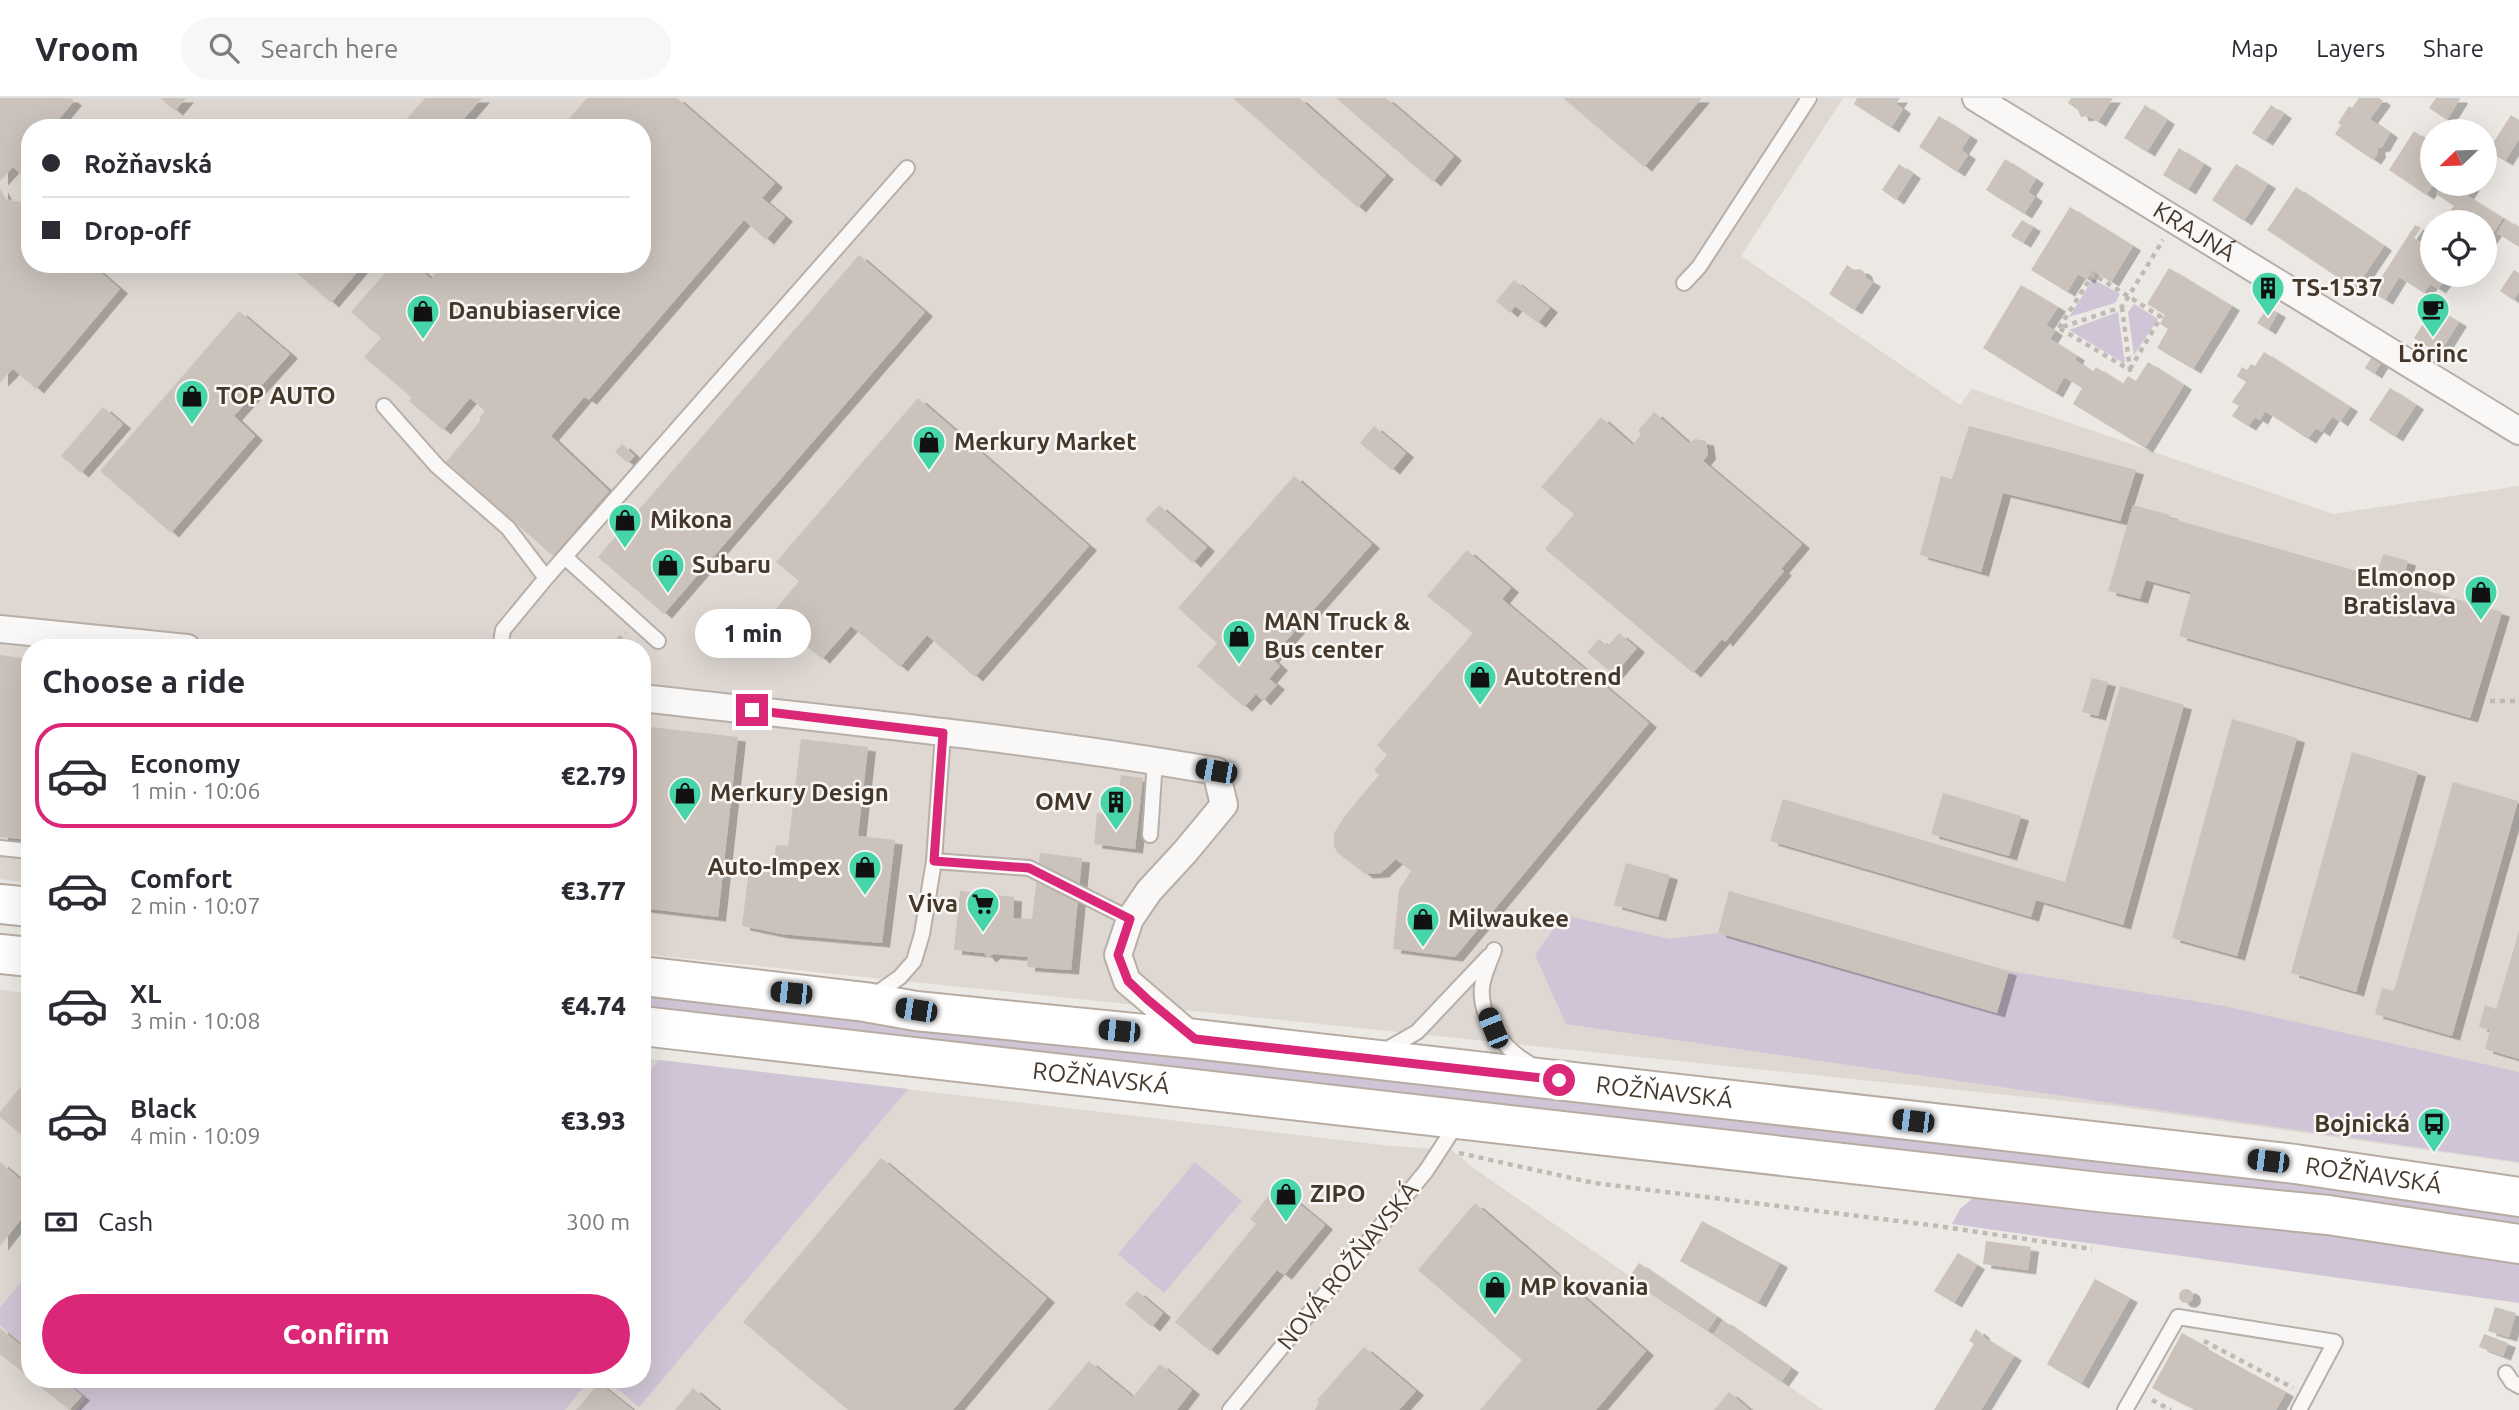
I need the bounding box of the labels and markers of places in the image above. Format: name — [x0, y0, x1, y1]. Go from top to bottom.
building icon: TS-1537 — [2249, 269, 2287, 318]
place label: TS-1537 — [2292, 274, 2383, 301]
cafe icon: Lörinc — [2414, 290, 2452, 339]
shop icon: Danubiaservice — [404, 292, 442, 341]
place label: Danubiaservice — [448, 297, 621, 324]
place label: Lörinc — [2398, 340, 2468, 367]
shop icon: TOP AUTO — [173, 377, 211, 426]
place label: TOP AUTO — [216, 382, 336, 409]
shop icon: Merkury Market — [910, 423, 948, 472]
place label: Merkury Market — [954, 428, 1137, 455]
shop icon: Mikona — [606, 501, 644, 550]
place label: Mikona — [650, 506, 732, 533]
shop icon: Subaru — [649, 546, 687, 595]
place label: Subaru — [692, 551, 771, 578]
place label: Elmonop Bratislava — [2343, 564, 2456, 619]
shop icon: Elmonop Bratislava — [2462, 573, 2500, 622]
place label: MAN Truck & Bus center — [1264, 608, 1411, 663]
shop icon: MAN Truck & Bus center — [1220, 617, 1258, 666]
shop icon: Autotrend — [1461, 658, 1499, 707]
place label: Autotrend — [1504, 663, 1622, 690]
shop icon: Merkury Design — [666, 774, 704, 823]
place label: Merkury Design — [710, 779, 889, 806]
building icon: OMV — [1097, 783, 1135, 832]
place label: OMV — [1035, 788, 1092, 815]
shop icon: Auto-Impex — [846, 848, 884, 897]
place label: Auto-Impex — [707, 853, 840, 880]
supermarket icon: Viva — [964, 885, 1002, 934]
place label: Viva — [908, 890, 958, 917]
shop icon: Milwaukee — [1404, 900, 1442, 949]
place label: Milwaukee — [1448, 905, 1569, 932]
bus stop icon: Bojnická — [2415, 1105, 2453, 1154]
place label: Bojnická — [2314, 1110, 2410, 1137]
shop icon: ZIPO — [1267, 1175, 1305, 1224]
place label: ZIPO — [1310, 1180, 1366, 1207]
shop icon: MP kovania — [1476, 1268, 1514, 1317]
place label: MP kovania — [1520, 1273, 1649, 1300]

